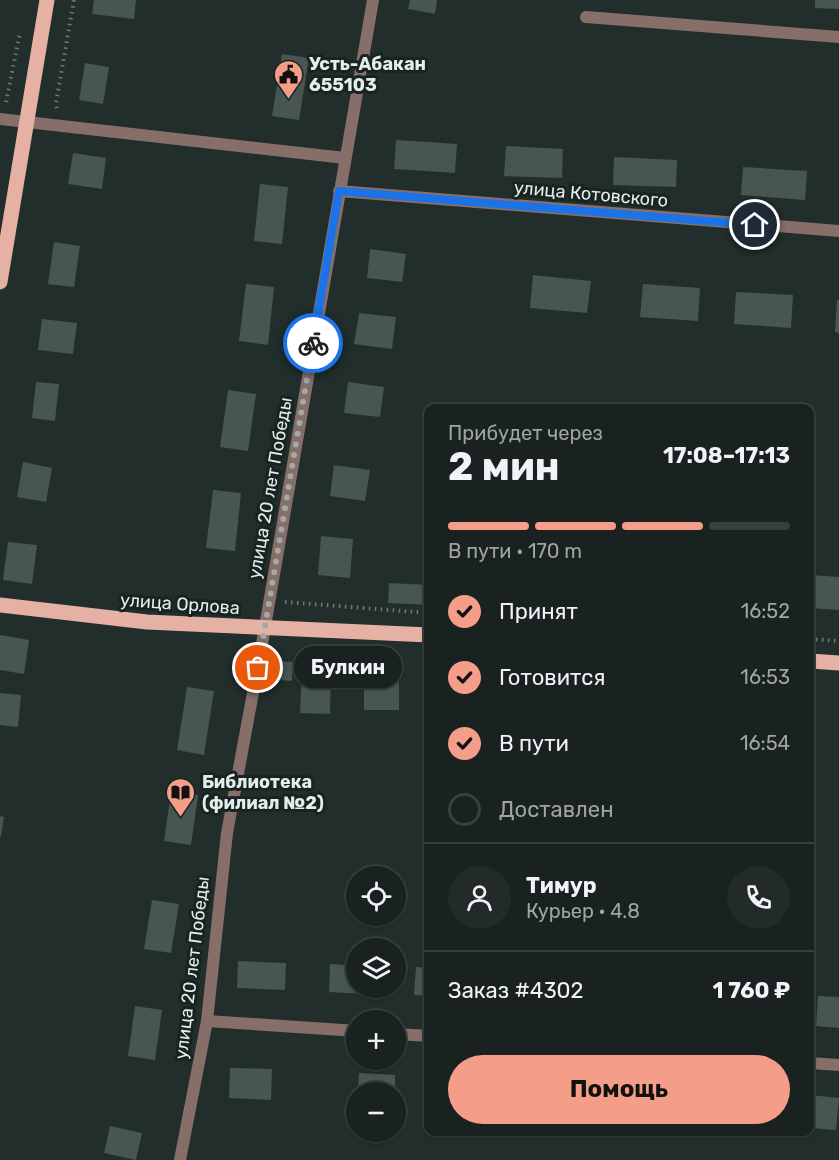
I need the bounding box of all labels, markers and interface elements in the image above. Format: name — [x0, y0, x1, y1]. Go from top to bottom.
place label: Усть-Абакан 655103 — [309, 53, 426, 96]
public building icon: Усть-Абакан 655103 — [272, 58, 304, 100]
street label: улица Котовского — [513, 176, 669, 212]
pin — [729, 199, 780, 250]
icon: home — [738, 208, 771, 241]
courier — [283, 313, 343, 373]
icon: bike — [297, 327, 330, 360]
street label: улица 20 лет Победы — [243, 395, 297, 581]
text: Прибудет через — [448, 421, 603, 445]
text: 17:08–17:13 — [663, 442, 790, 469]
text: 2 мин — [448, 444, 560, 490]
text: В пути · 170 m — [448, 539, 582, 563]
street label: улица Орлова — [120, 589, 240, 619]
icon: check — [448, 595, 481, 628]
text: Принят — [499, 598, 578, 625]
text: 16:52 — [741, 599, 790, 623]
pin — [232, 642, 283, 693]
callout: Булкин — [294, 647, 402, 689]
icon: bag — [241, 651, 274, 684]
text: Булкин — [311, 655, 385, 679]
icon: check — [448, 661, 481, 694]
text: Готовится — [499, 664, 605, 691]
text: 16:53 — [740, 665, 790, 689]
icon: check — [448, 727, 481, 760]
text: В пути — [499, 730, 569, 757]
text: 16:54 — [740, 731, 790, 755]
place label: Библиотека (филиал №2) — [202, 771, 324, 814]
library icon: Библиотека (филиал №2) — [165, 776, 197, 818]
text: Доставлен — [499, 796, 614, 823]
map controls — [346, 866, 406, 1142]
button: locate — [346, 866, 406, 926]
button: person — [448, 866, 511, 929]
button: phone — [727, 866, 790, 929]
text: Тимур — [526, 872, 597, 899]
street label: улица 20 лет Победы — [170, 875, 214, 1061]
text: Курьер · 4.8 — [526, 899, 640, 923]
button: layers — [346, 938, 406, 998]
text: Заказ #4302 — [448, 977, 584, 1004]
text: 1 760 ₽ — [713, 977, 790, 1004]
button: + — [346, 1010, 406, 1070]
button: Помощь — [448, 1055, 790, 1124]
button: − — [346, 1082, 406, 1142]

